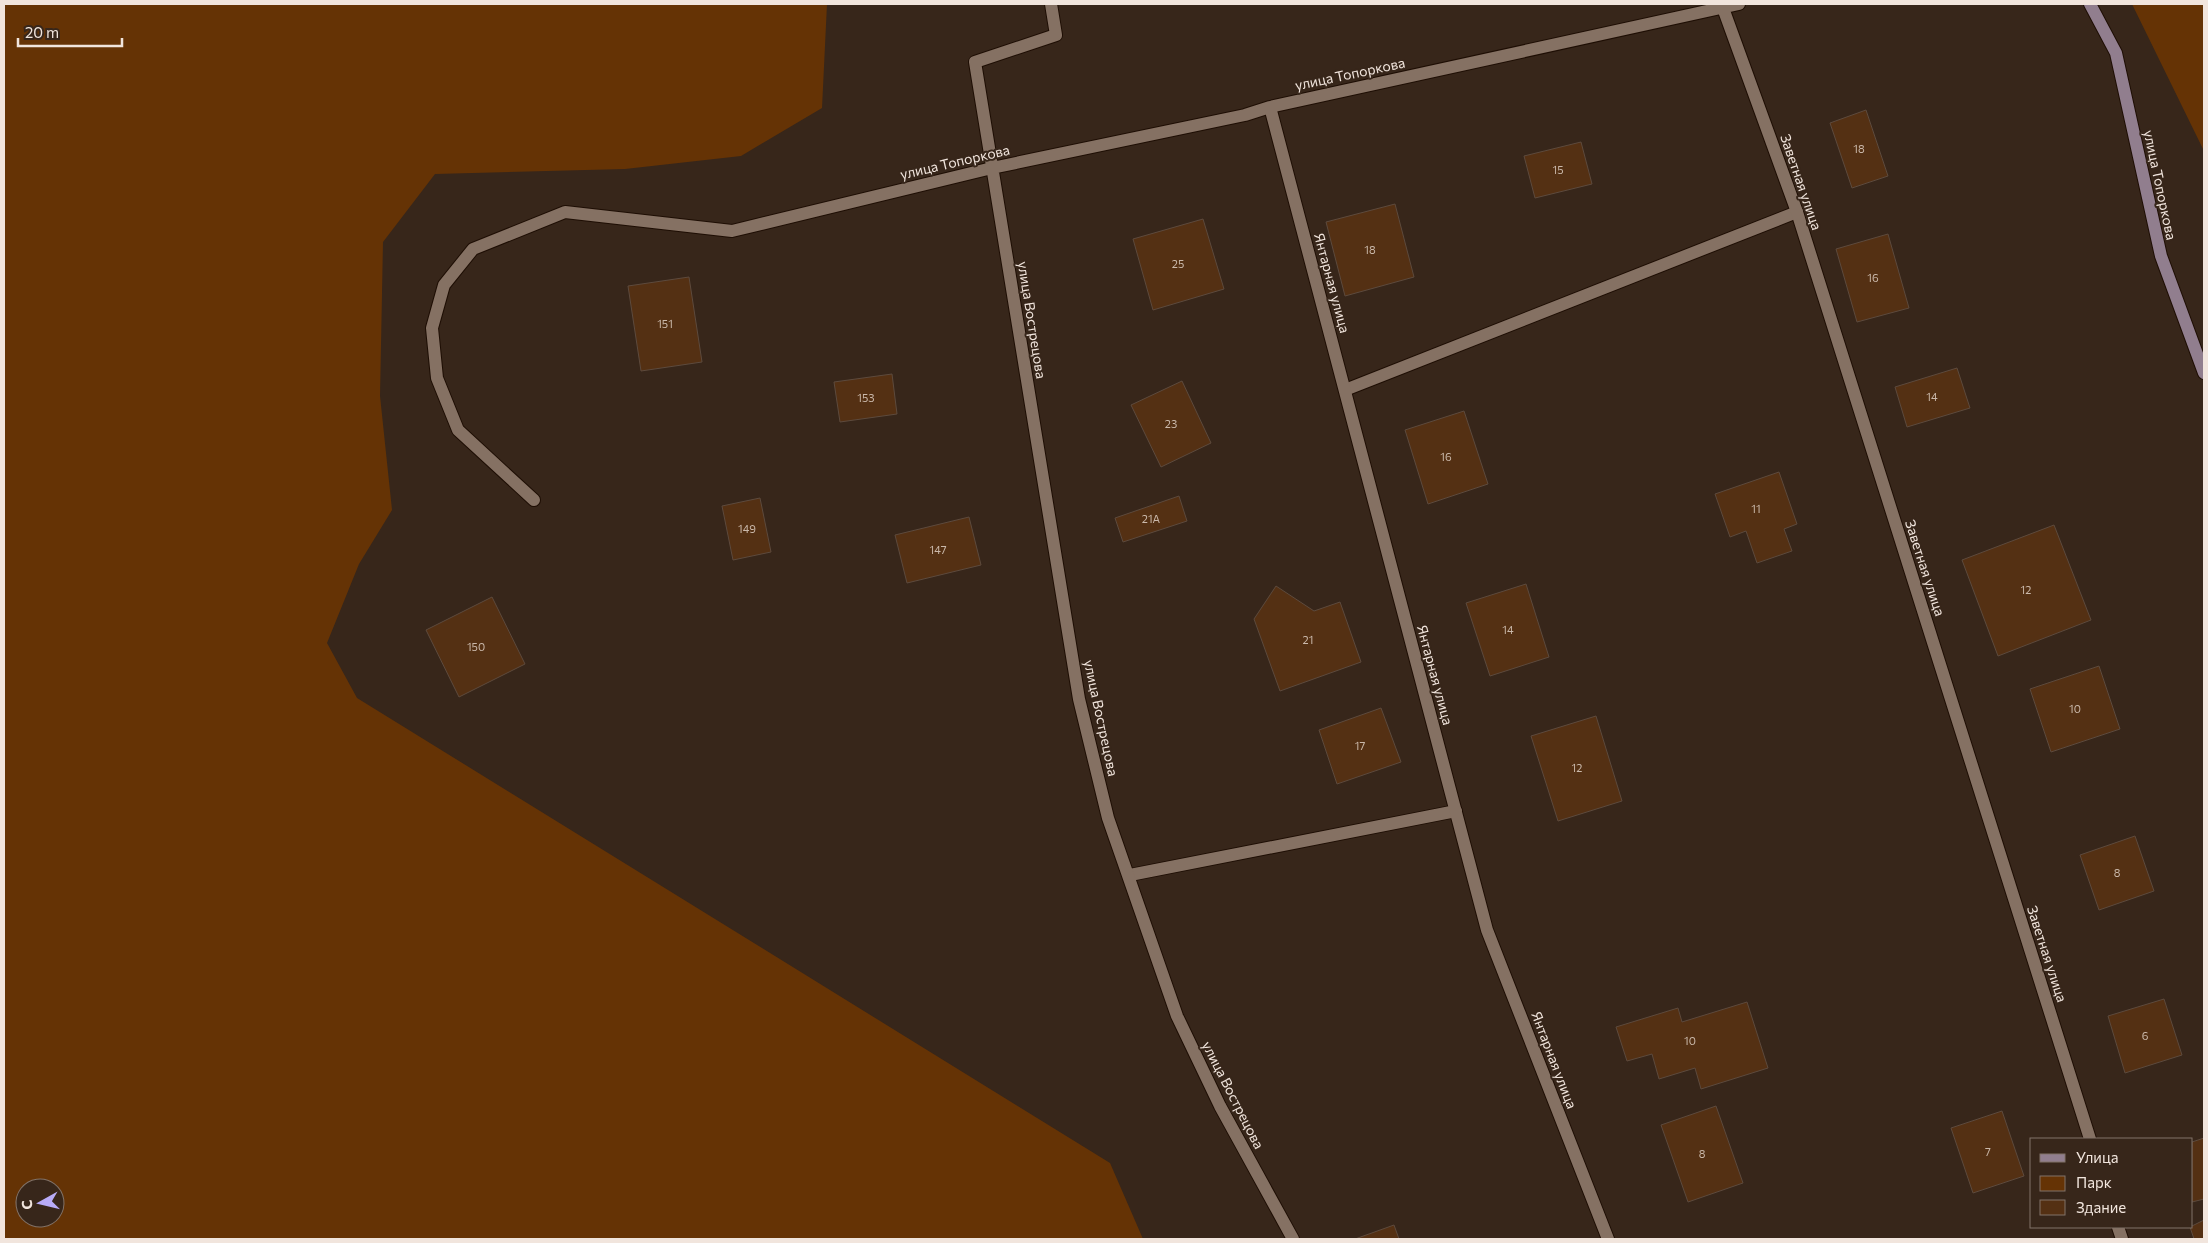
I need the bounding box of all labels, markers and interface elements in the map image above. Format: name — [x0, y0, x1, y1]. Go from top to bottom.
scale bar — [18, 15, 121, 47]
text: 20 m — [25, 23, 59, 41]
street label: улица Топоркова — [1293, 54, 1406, 93]
street label: улица Топоркова — [2141, 128, 2180, 241]
street label: Заветная улица — [1777, 132, 1826, 232]
street label: улица Топоркова — [898, 141, 1011, 182]
house number: 18 — [1853, 142, 1865, 155]
house number: 15 — [1552, 163, 1564, 176]
street label: Янтарная улица — [1311, 231, 1354, 335]
house number: 18 — [1364, 243, 1376, 256]
house number: 25 — [1172, 257, 1184, 270]
street label: улица Вострецова — [1015, 260, 1050, 380]
house number: 16 — [1867, 271, 1879, 284]
house number: 151 — [657, 317, 673, 330]
house number: 14 — [1926, 390, 1938, 403]
house number: 153 — [857, 391, 875, 404]
house number: 23 — [1165, 417, 1177, 430]
house number: 16 — [1440, 450, 1452, 463]
house number: 11 — [1751, 502, 1761, 515]
house number: 21А — [1142, 512, 1161, 525]
street label: Заветная улица — [1902, 518, 1949, 618]
house number: 149 — [738, 522, 756, 535]
house number: 147 — [930, 543, 947, 556]
house number: 12 — [2021, 583, 2031, 596]
street label: Янтарная улица — [1414, 623, 1457, 727]
house number: 14 — [1502, 623, 1514, 636]
house number: 21 — [1303, 633, 1313, 646]
house number: 150 — [467, 640, 485, 653]
street label: улица Вострецова — [1081, 658, 1122, 778]
house number: 10 — [2069, 702, 2081, 715]
house number: 17 — [1355, 739, 1365, 752]
house number: 12 — [1572, 761, 1582, 774]
house number: 8 — [2114, 866, 2121, 879]
street label: Заветная улица — [2024, 904, 2071, 1004]
street label: Янтарная улица — [1528, 1009, 1581, 1111]
house number: 6 — [2142, 1029, 2149, 1042]
house number: 10 — [1684, 1034, 1696, 1047]
street label: улица Вострецова — [1199, 1038, 1268, 1151]
legend — [2030, 1138, 2193, 1228]
house number: 7 — [1985, 1145, 1991, 1158]
house number: 8 — [1699, 1147, 1706, 1160]
text: Улица — [2076, 1148, 2118, 1166]
text: Парк — [2076, 1173, 2112, 1191]
north arrow — [15, 1178, 65, 1228]
text: Здание — [2076, 1198, 2126, 1216]
text: С — [18, 1199, 36, 1211]

